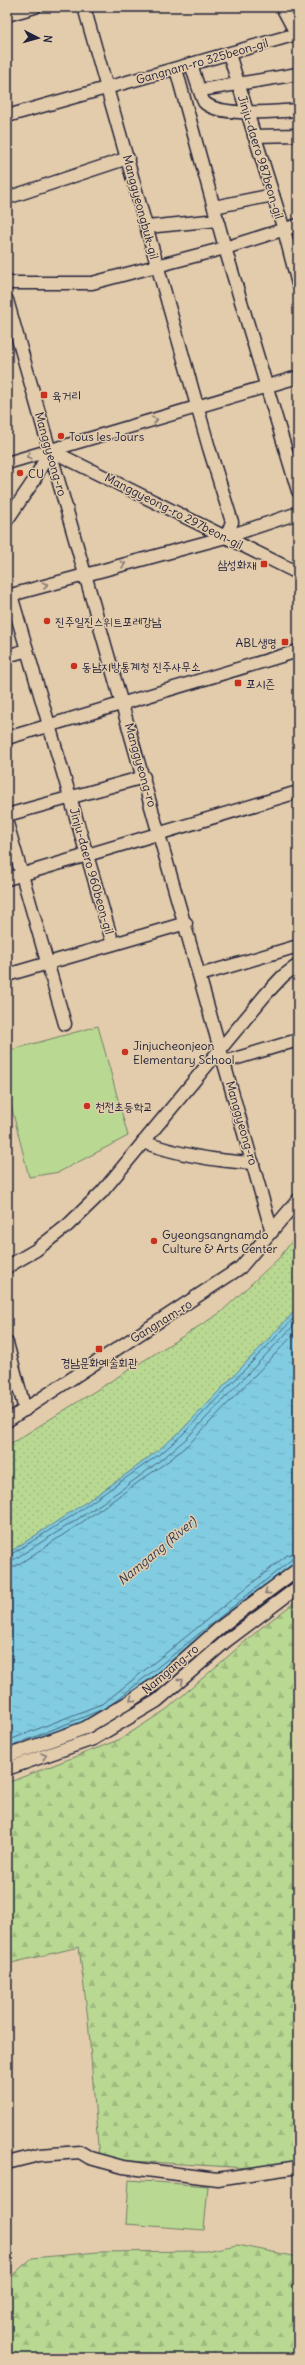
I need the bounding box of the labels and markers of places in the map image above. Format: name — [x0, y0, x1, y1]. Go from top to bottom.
place label: 육거리 — [52, 388, 81, 403]
marker: 육거리 — [39, 390, 49, 400]
place label: Tous les Jours — [69, 429, 144, 444]
marker: Tous les Jours — [56, 431, 66, 441]
place label: CU — [28, 466, 44, 481]
marker: CU — [15, 468, 25, 478]
place label: 삼성화재 — [217, 557, 256, 572]
marker: 삼성화재 — [259, 559, 269, 569]
place label: 진주일진스위트포레강남 — [55, 614, 162, 629]
marker: 진주일진스위트포레강남 — [42, 616, 52, 626]
place label: ABL생명 — [236, 635, 277, 650]
marker: ABL생명 — [280, 637, 290, 647]
place label: 동남지방통계청 진주사무소 — [82, 659, 201, 674]
marker: 동남지방통계청 진주사무소 — [69, 661, 79, 671]
place label: 포시즌 — [246, 676, 275, 691]
marker: 포시즌 — [233, 678, 243, 688]
place label: Jinjucheonjeon Elementary School — [133, 1038, 234, 1067]
marker: Jinjucheonjeon Elementary School — [120, 1047, 130, 1057]
place label: 천전초등학교 — [95, 1099, 153, 1114]
marker: 천전초등학교 — [82, 1101, 92, 1111]
place label: Gyeongsangnamdo Culture & Arts Center — [162, 1227, 278, 1256]
marker: Gyeongsangnamdo Culture & Arts Center — [149, 1236, 159, 1246]
marker: 경남문화예술회관 — [94, 1344, 104, 1354]
place label: 경남문화예술회관 — [60, 1355, 138, 1370]

